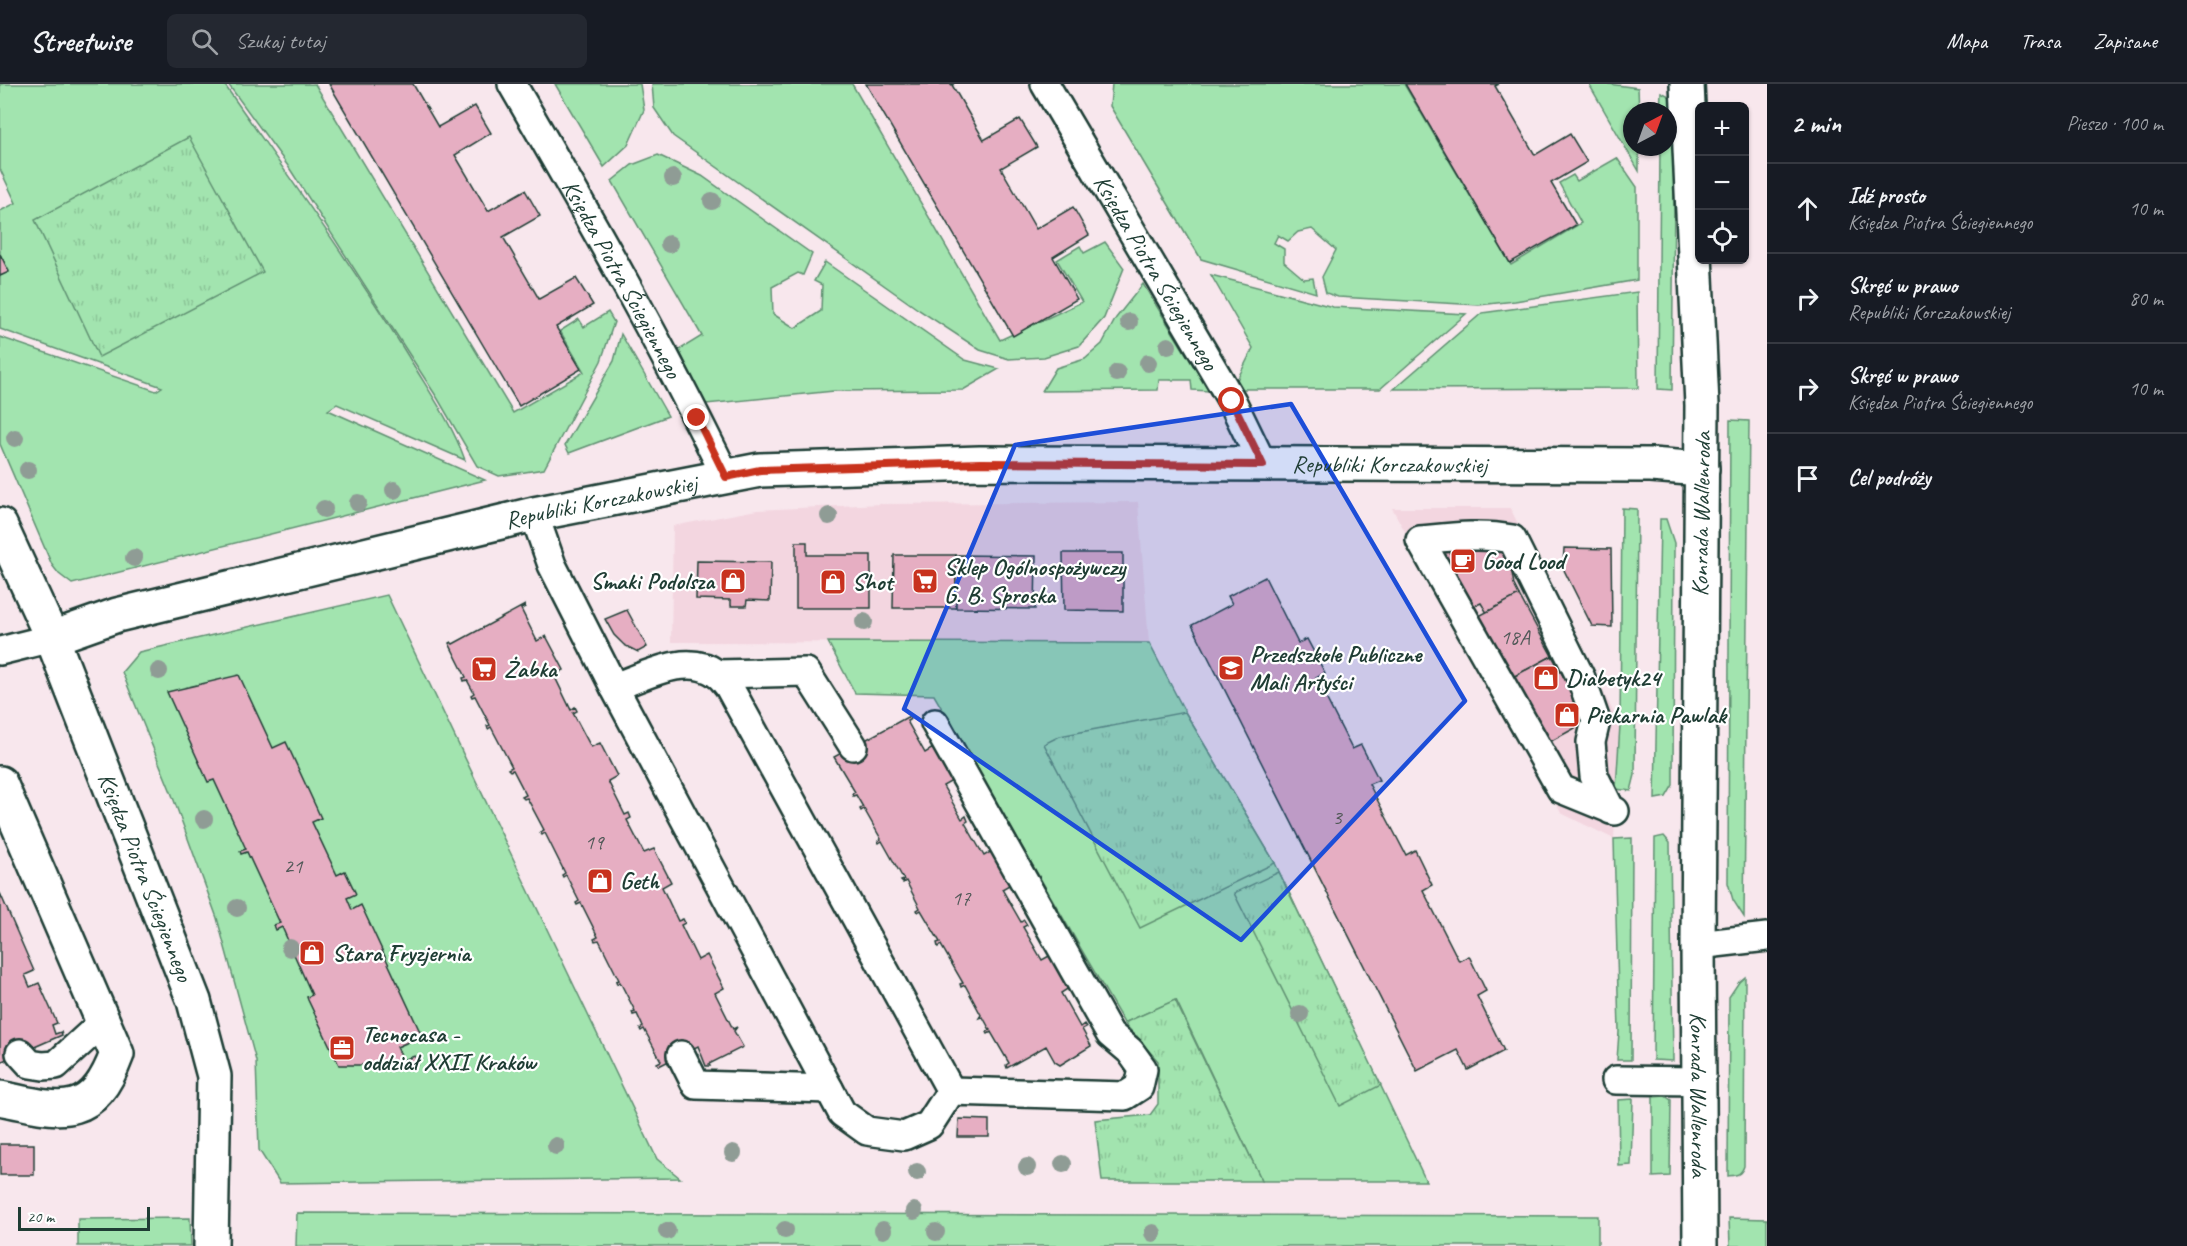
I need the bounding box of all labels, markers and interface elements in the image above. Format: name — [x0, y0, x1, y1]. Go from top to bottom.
search box — [167, 14, 587, 68]
text: Streetwise — [30, 24, 131, 59]
icon: search — [188, 25, 221, 58]
text: Szukaj tutaj — [236, 27, 326, 55]
text: Mapa — [1947, 28, 1987, 54]
text: Trasa — [2020, 28, 2060, 54]
text: Zapisane — [2093, 28, 2157, 54]
north arrow — [1623, 102, 1677, 156]
map controls — [1695, 102, 1749, 264]
button: + — [1695, 102, 1749, 156]
text: 2 min — [1791, 107, 1841, 140]
text: Pieszo · 100 m — [2067, 111, 2163, 136]
button: − — [1695, 156, 1749, 210]
street label: Księdza Piotra Ściegiennego — [1087, 170, 1226, 377]
street label: Księdza Piotra Ściegiennego — [556, 175, 689, 385]
text: Idź prosto — [1848, 182, 1925, 210]
icon: ahead — [1791, 192, 1824, 225]
text: 10 m — [2129, 196, 2163, 221]
button: locate — [1695, 210, 1749, 264]
text: Księdza Piotra Ściegiennego — [1848, 210, 2032, 235]
text: Skręć w prawo — [1848, 272, 1957, 300]
icon: right — [1791, 282, 1824, 315]
text: 80 m — [2129, 286, 2163, 311]
text: Republiki Korczakowskiej — [1848, 300, 2010, 325]
text: Skręć w prawo — [1848, 362, 1957, 390]
icon: right — [1791, 372, 1824, 405]
text: 10 m — [2129, 376, 2163, 401]
route start — [1218, 387, 1244, 413]
text: Księdza Piotra Ściegiennego — [1848, 390, 2032, 415]
route end — [683, 404, 709, 430]
street label: Konrada Wallenroda — [1685, 430, 1717, 597]
street label: Republiki Korczakowskiej — [1292, 449, 1490, 480]
icon: arrive — [1791, 462, 1824, 495]
text: Cel podróży — [1848, 464, 1931, 492]
street label: Republiki Korczakowskiej — [502, 467, 702, 536]
cafe icon: Good Lood — [1448, 546, 1478, 576]
place label: Good Lood — [1482, 546, 1568, 576]
place label: Sklep Ogólnospożywczy G. B. Sproska — [944, 552, 1127, 610]
place label: Smaki Podolsza — [590, 566, 716, 596]
shop icon: Smaki Podolsza — [718, 566, 748, 596]
supermarket icon: Sklep Ogólnospożywczy G. B. Sproska — [910, 566, 940, 596]
shop icon: Shot — [818, 567, 848, 597]
place label: Shot — [852, 567, 895, 597]
house number: 18A — [1500, 624, 1531, 650]
place label: Przedszkole Publiczne Mali Artyści — [1250, 639, 1423, 697]
school or university icon: Przedszkole Publiczne Mali Artyści — [1216, 653, 1246, 683]
supermarket icon: Żabka — [469, 654, 499, 684]
place label: Żabka — [504, 654, 559, 684]
shop icon: Diabetyk24 — [1531, 663, 1561, 693]
place label: Diabetyk24 — [1566, 663, 1664, 693]
shop icon: Piekarnia Pawlak — [1552, 700, 1582, 730]
place label: Piekarnia Pawlak — [1586, 700, 1728, 730]
street label: Księdza Piotra Ściegiennego — [91, 768, 200, 987]
house number: 3 — [1332, 804, 1343, 830]
house number: 19 — [585, 829, 605, 855]
house number: 21 — [284, 853, 304, 879]
shop icon: Geth — [585, 866, 615, 896]
place label: Geth — [620, 866, 660, 896]
house number: 17 — [952, 885, 972, 911]
shop icon: Stara Fryzjernia — [297, 938, 327, 968]
place label: Stara Fryzjernia — [332, 938, 472, 968]
street label: Konrada Wallenroda — [1683, 1012, 1715, 1179]
place label: Tecnocasa - oddział XXII Kraków — [362, 1019, 538, 1077]
office icon: Tecnocasa - oddział XXII Kraków — [327, 1033, 357, 1063]
scale bar — [18, 1204, 150, 1232]
text: 20 m — [27, 1207, 54, 1227]

